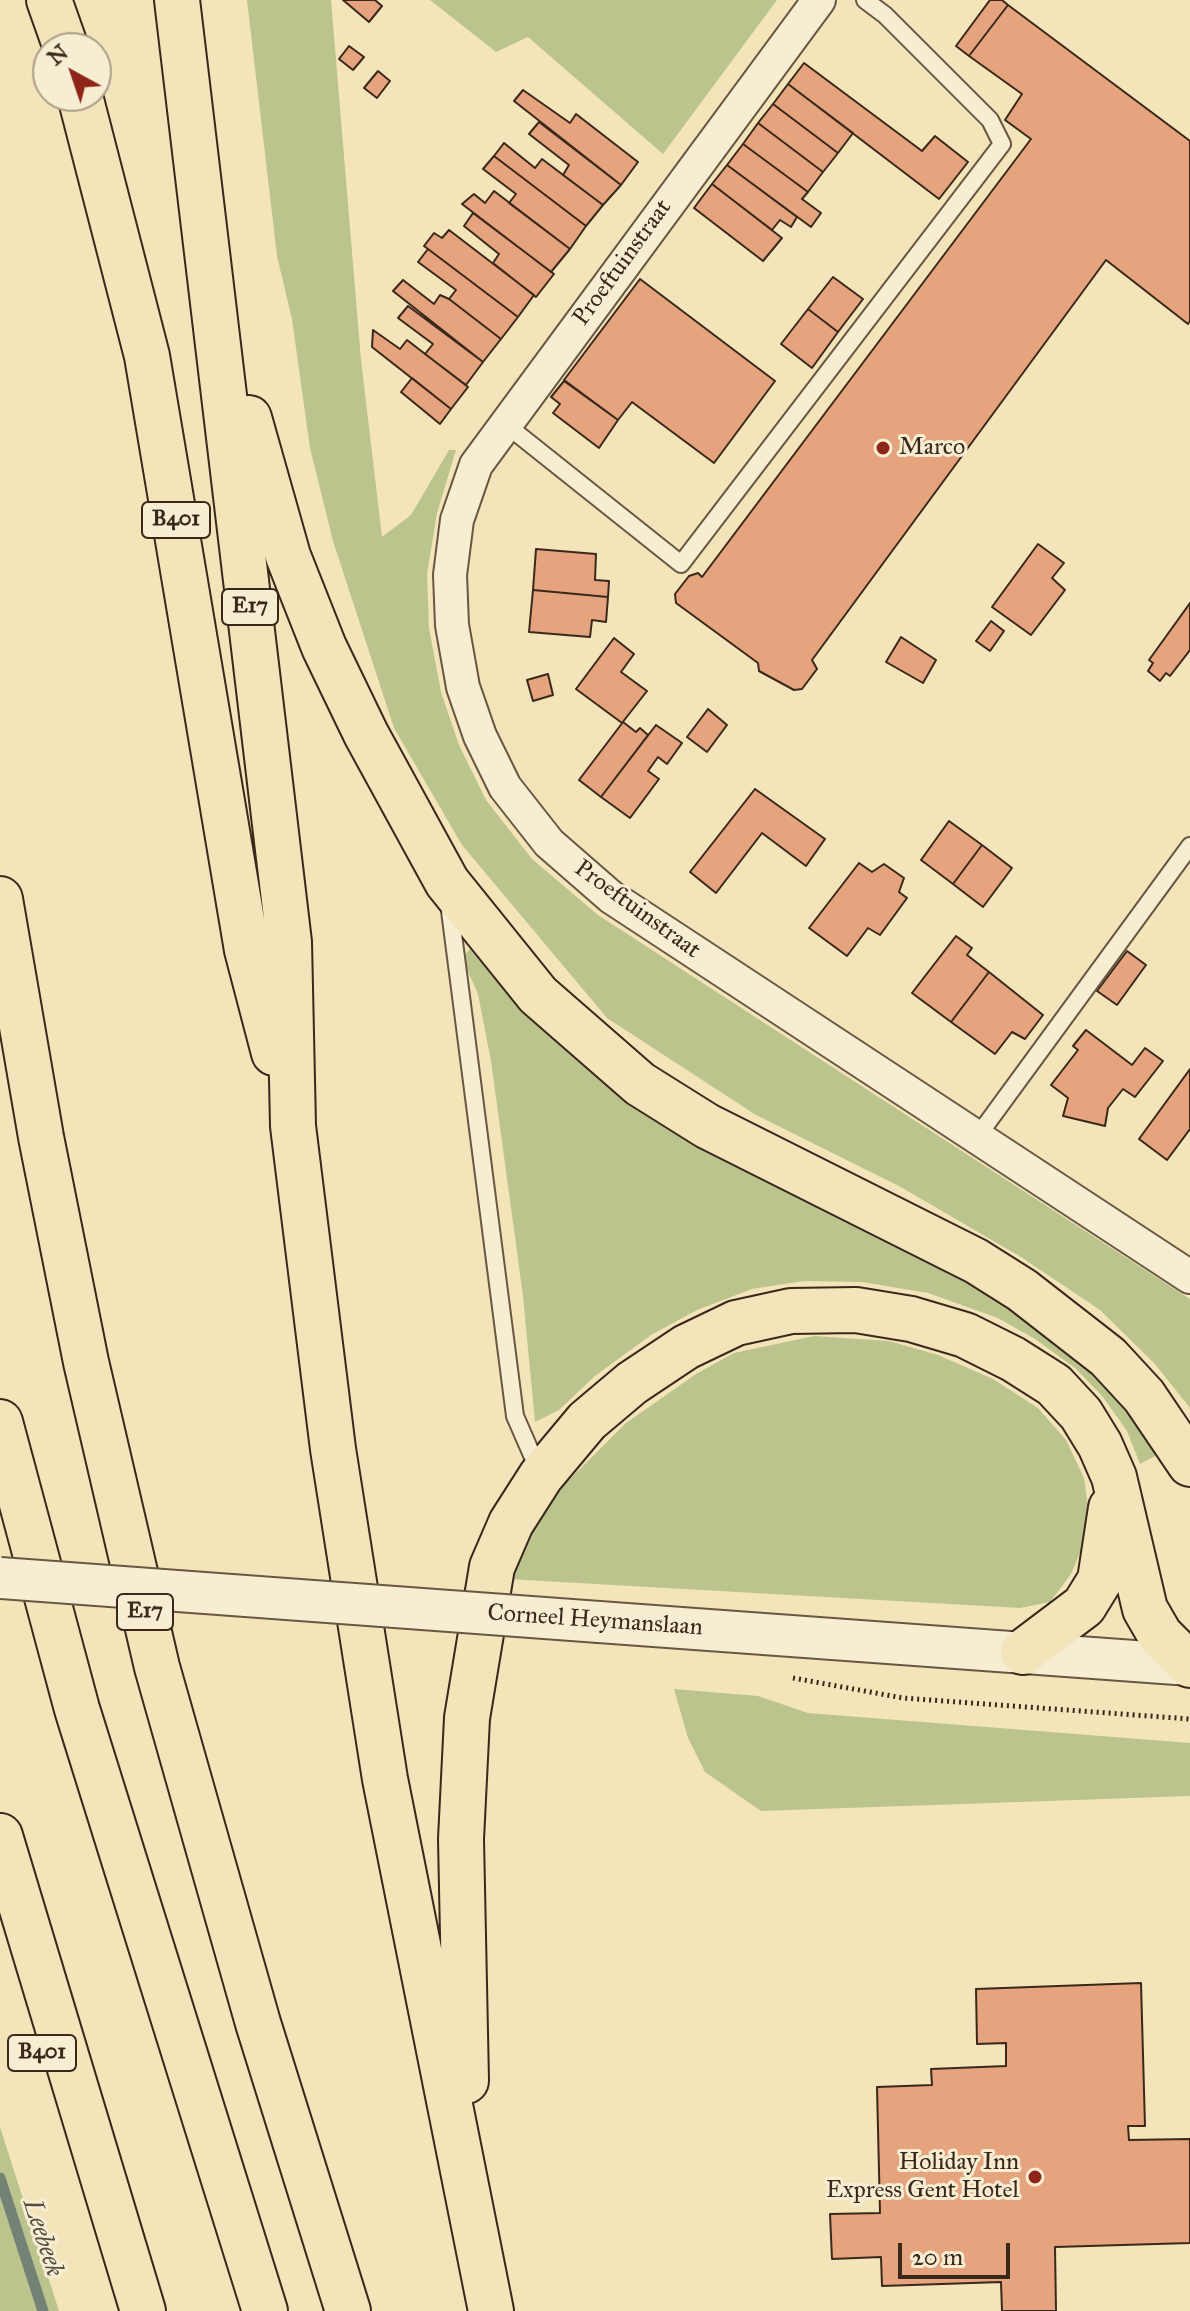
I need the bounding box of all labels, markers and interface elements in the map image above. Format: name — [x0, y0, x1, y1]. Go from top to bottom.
north arrow — [32, 32, 112, 112]
text: N — [42, 38, 73, 71]
street label: Proeftuinstraat — [568, 194, 678, 332]
place label: Marco — [899, 434, 965, 462]
marker: Marco — [874, 439, 892, 457]
road number: B401 — [142, 502, 210, 538]
road number: E17 — [222, 589, 278, 625]
street label: Proeftuinstraat — [568, 855, 706, 965]
road number: E17 — [117, 1594, 173, 1630]
street label: Corneel Heymanslaan — [486, 1599, 704, 1643]
road number: B401 — [8, 2035, 76, 2071]
place label: Holiday Inn Express Gent Hotel — [826, 2149, 1019, 2205]
marker: Holiday Inn Express Gent Hotel — [1026, 2168, 1044, 2186]
water label: Leebeek — [15, 2195, 69, 2281]
scale bar — [902, 2227, 1014, 2277]
text: 20 m — [912, 2242, 963, 2272]

